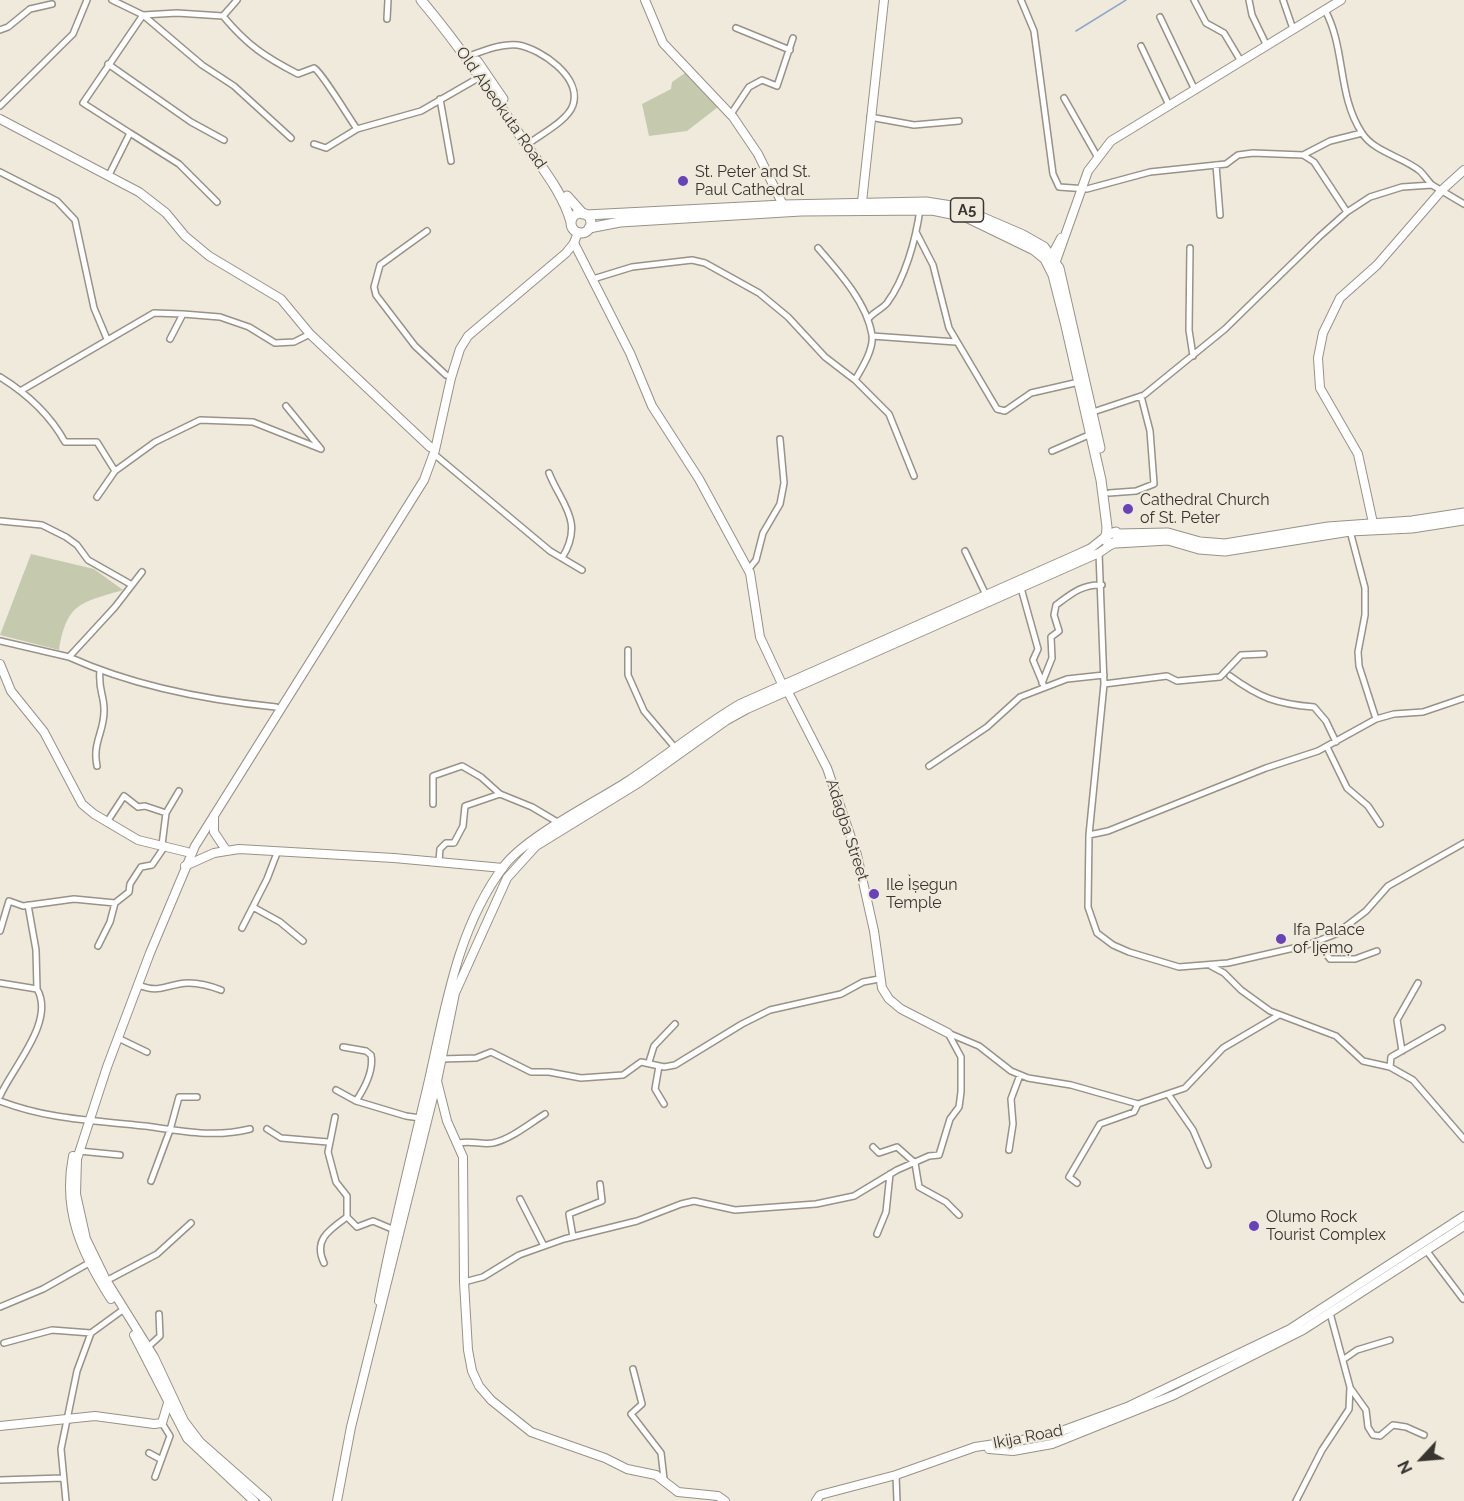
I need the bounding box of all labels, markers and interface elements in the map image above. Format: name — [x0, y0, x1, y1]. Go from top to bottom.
street label: Old Abeokuta Road — [452, 43, 550, 173]
place label: St. Peter and St. Paul Cathedral — [695, 162, 810, 200]
marker: St. Peter and St. Paul Cathedral — [676, 174, 690, 188]
road number: A5 — [950, 198, 984, 222]
place label: Cathedral Church of St. Peter — [1140, 490, 1270, 528]
marker: Cathedral Church of St. Peter — [1121, 502, 1135, 516]
street label: Adagba Street — [821, 777, 873, 883]
place label: Ile Ìṣegun Temple — [886, 875, 958, 913]
marker: Ile Ìṣegun Temple — [867, 887, 881, 901]
place label: Ifa Palace of Ijẹmọ — [1293, 920, 1365, 958]
marker: Ifa Palace of Ijẹmọ — [1274, 932, 1288, 946]
place label: Olumo Rock Tourist Complex — [1266, 1207, 1386, 1245]
marker: Olumo Rock Tourist Complex — [1247, 1219, 1261, 1233]
street label: Ikija Road — [991, 1421, 1065, 1453]
north arrow — [1392, 1429, 1452, 1489]
text: N — [1394, 1457, 1417, 1477]

